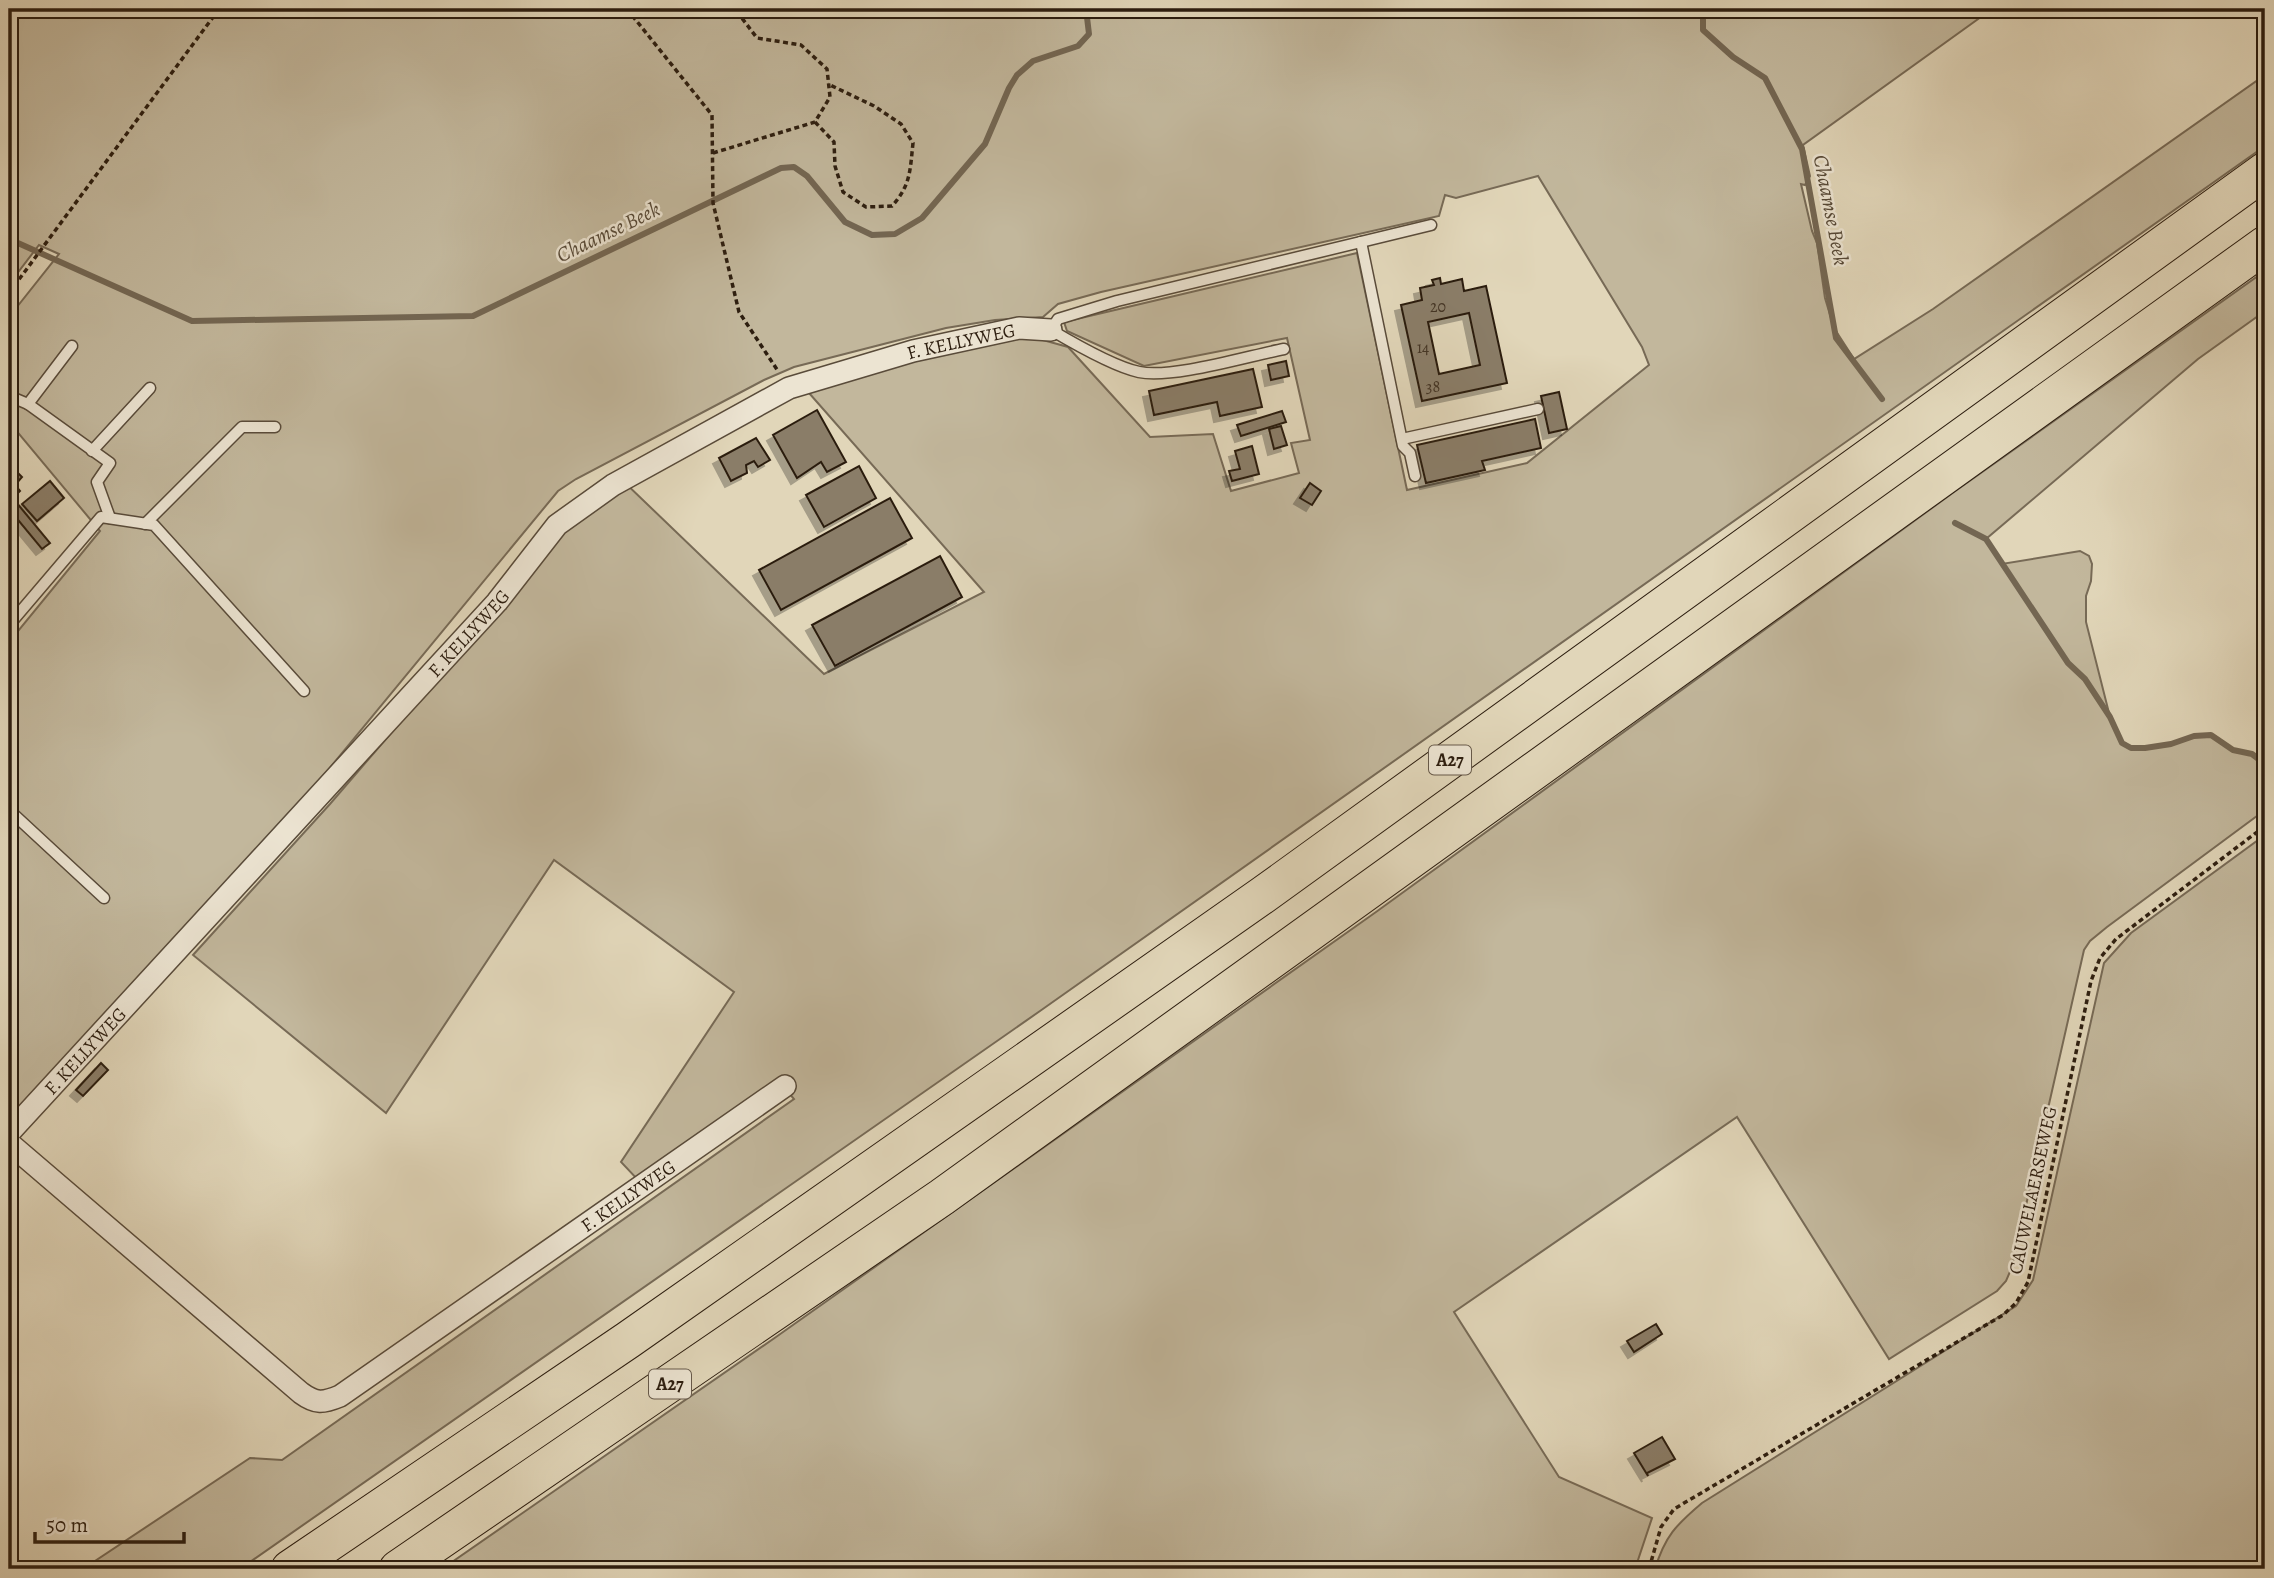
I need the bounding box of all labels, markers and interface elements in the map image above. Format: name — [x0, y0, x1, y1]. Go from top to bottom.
water label: Chaamse Beek — [1807, 152, 1855, 268]
water label: Chaamse Beek — [551, 195, 665, 269]
house number: 20 — [1430, 296, 1446, 318]
street label: F. KELLYWEG — [904, 317, 1018, 366]
house number: 14 — [1417, 337, 1429, 359]
house number: 38 — [1426, 376, 1440, 398]
street label: F. KELLYWEG — [422, 584, 516, 683]
road number: A27 — [1429, 746, 1471, 774]
street label: F. KELLYWEG — [39, 1002, 133, 1101]
street label: CAUWELAERSEWEG — [2002, 1104, 2063, 1277]
street label: F. KELLYWEG — [576, 1154, 681, 1239]
road number: A27 — [649, 1370, 691, 1399]
scale bar — [35, 1501, 184, 1545]
text: 50 m — [46, 1511, 88, 1539]

